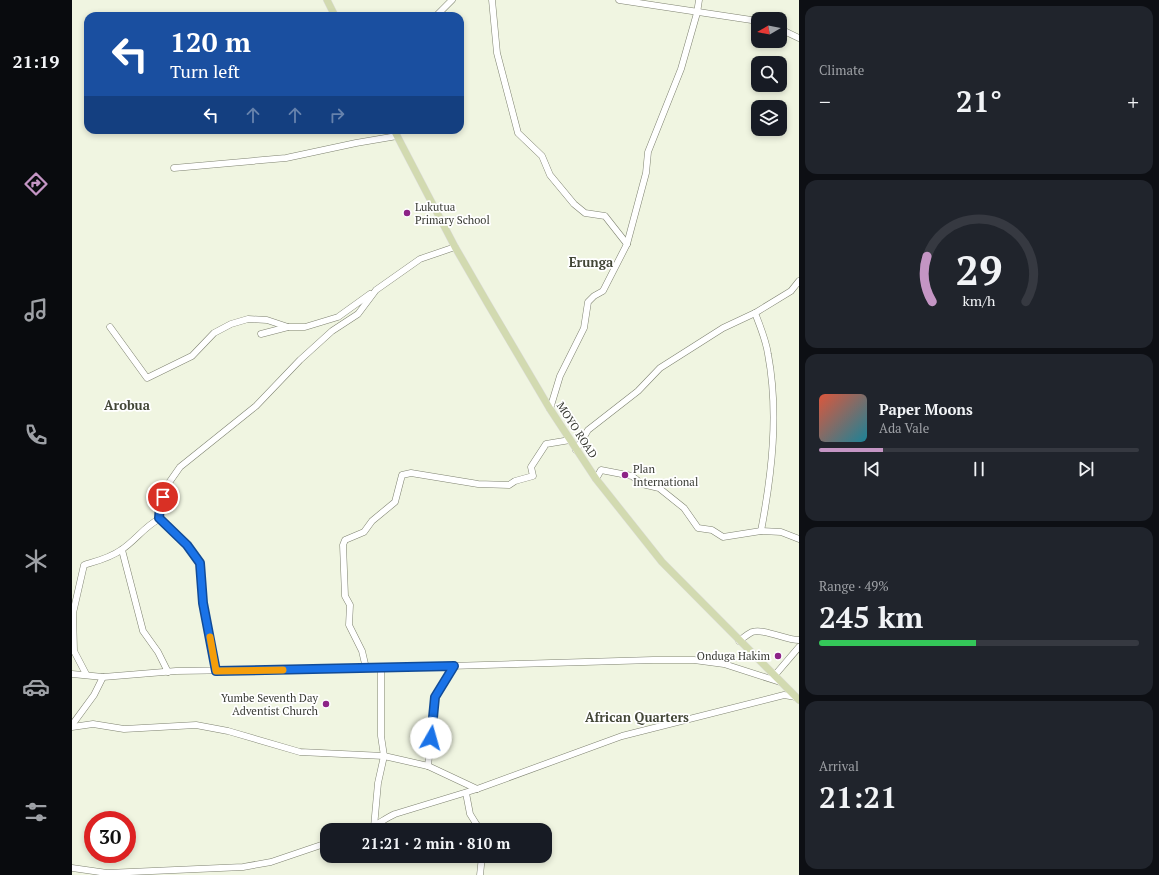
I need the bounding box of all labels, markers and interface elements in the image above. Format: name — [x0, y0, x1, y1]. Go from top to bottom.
north arrow — [751, 12, 787, 48]
map controls — [751, 12, 787, 136]
text: 120 m — [170, 23, 251, 60]
icon: left — [104, 28, 156, 80]
text: 21:19 — [13, 49, 59, 73]
button: search — [751, 56, 787, 92]
text: Turn left — [170, 59, 240, 83]
text: Climate — [819, 61, 864, 79]
text: 21° — [956, 81, 1002, 121]
text: − — [819, 87, 831, 116]
text: + — [1127, 87, 1139, 116]
button: layers — [751, 100, 787, 136]
icon: left — [200, 104, 222, 126]
icon: ahead — [242, 104, 264, 126]
icon: ahead — [284, 104, 306, 126]
icon: right — [326, 104, 348, 126]
icon: directions — [22, 170, 50, 198]
place label: Lukutua Primary School — [415, 200, 490, 227]
marker: Lukutua Primary School — [402, 208, 412, 218]
text: 29 — [955, 241, 1003, 296]
district label: Erunga — [569, 253, 614, 271]
text: km/h — [963, 290, 996, 309]
icon: music — [22, 296, 50, 324]
district label: Arobua — [104, 396, 151, 414]
street label: MOYO ROAD — [554, 399, 600, 461]
text: Paper Moons — [879, 399, 973, 419]
text: Ada Vale — [879, 419, 929, 437]
icon: phone — [22, 421, 50, 449]
icon: previous — [861, 458, 883, 480]
icon: pause — [968, 458, 990, 480]
icon: next — [1075, 458, 1097, 480]
place label: Plan International — [633, 462, 698, 489]
marker: Plan International — [620, 470, 630, 480]
pin — [146, 480, 180, 514]
icon: arrive — [152, 486, 174, 508]
icon: climate — [22, 547, 50, 575]
text: Range · 49% — [819, 577, 889, 595]
text: 245 km — [819, 597, 923, 637]
place label: Onduga Hakim — [697, 649, 771, 663]
marker: Onduga Hakim — [773, 651, 783, 661]
icon: car — [22, 673, 50, 701]
place label: Yumbe Seventh Day Adventist Church — [221, 691, 319, 718]
marker: Yumbe Seventh Day Adventist Church — [321, 699, 331, 709]
district label: African Quarters — [585, 708, 689, 726]
position arrow — [410, 717, 452, 759]
text: Arrival — [819, 757, 859, 775]
text: 21:21 — [819, 777, 897, 817]
icon: filters — [22, 798, 50, 826]
speed limit sign: 30 — [84, 811, 136, 863]
text: 21:21 · 2 min · 810 m — [362, 833, 510, 853]

